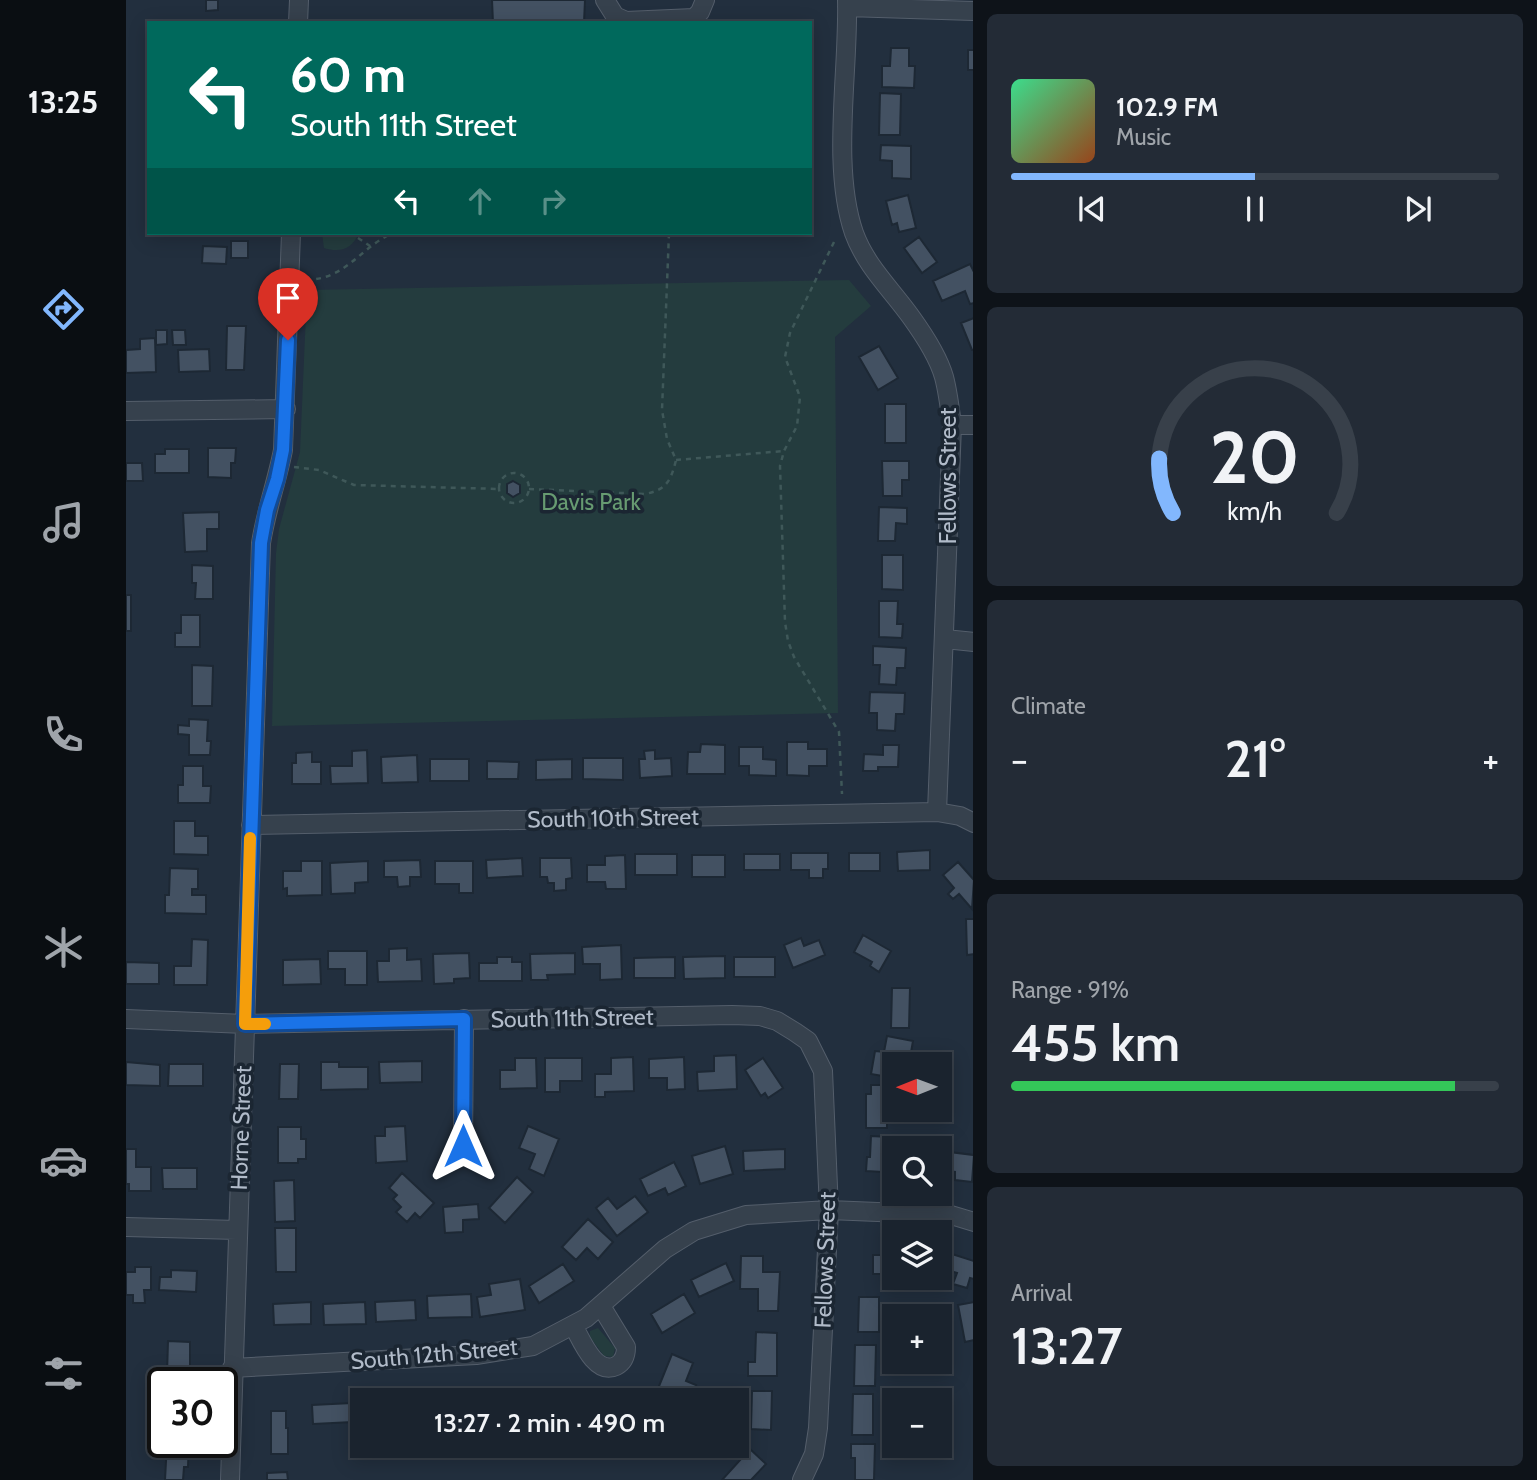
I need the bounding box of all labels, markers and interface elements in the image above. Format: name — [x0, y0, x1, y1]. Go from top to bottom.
text: 60 m — [290, 45, 406, 104]
icon: left — [175, 49, 266, 140]
text: 13:25 — [28, 82, 98, 121]
text: 102.9 FM — [1116, 91, 1218, 123]
text: South 11th Street — [290, 105, 517, 144]
text: Music — [1116, 123, 1171, 151]
icon: left — [388, 182, 426, 220]
icon: ahead — [461, 182, 499, 220]
icon: right — [534, 182, 572, 220]
icon: previous — [1073, 190, 1111, 228]
icon: pause — [1236, 190, 1274, 228]
icon: next — [1399, 190, 1437, 228]
pin — [258, 268, 318, 340]
icon: arrive — [269, 279, 307, 317]
icon: directions — [39, 285, 88, 334]
street label: Fellows Street — [934, 407, 962, 544]
text: 20 — [1210, 413, 1300, 501]
park label: Davis Park — [541, 488, 641, 516]
text: km/h — [1228, 496, 1282, 526]
icon: music — [39, 498, 88, 547]
text: Climate — [1011, 692, 1086, 720]
icon: phone — [39, 710, 88, 759]
text: 21° — [1225, 727, 1285, 790]
text: − — [1011, 736, 1028, 783]
text: + — [1482, 736, 1499, 783]
street label: South 10th Street — [527, 803, 699, 833]
icon: climate — [39, 923, 88, 972]
text: Range · 91% — [1011, 976, 1129, 1004]
street label: South 11th Street — [490, 1003, 654, 1033]
text: 455 km — [1011, 1011, 1180, 1074]
north arrow — [882, 1052, 952, 1122]
map controls — [882, 1052, 952, 1458]
street label: Horne Street — [225, 1065, 257, 1191]
position arrow — [426, 1109, 500, 1183]
icon: car — [39, 1136, 88, 1185]
button: search — [882, 1136, 952, 1206]
street label: Fellows Street — [809, 1191, 841, 1329]
button: layers — [882, 1220, 952, 1290]
text: Arrival — [1011, 1279, 1072, 1307]
button: + — [882, 1304, 952, 1374]
text: 13:27 — [1011, 1314, 1123, 1377]
street label: South 12th Street — [349, 1333, 519, 1375]
icon: filters — [39, 1349, 88, 1398]
speed limit sign: 30 — [147, 1367, 238, 1458]
button: − — [882, 1388, 952, 1458]
text: 13:27 · 2 min · 490 m — [434, 1407, 665, 1439]

